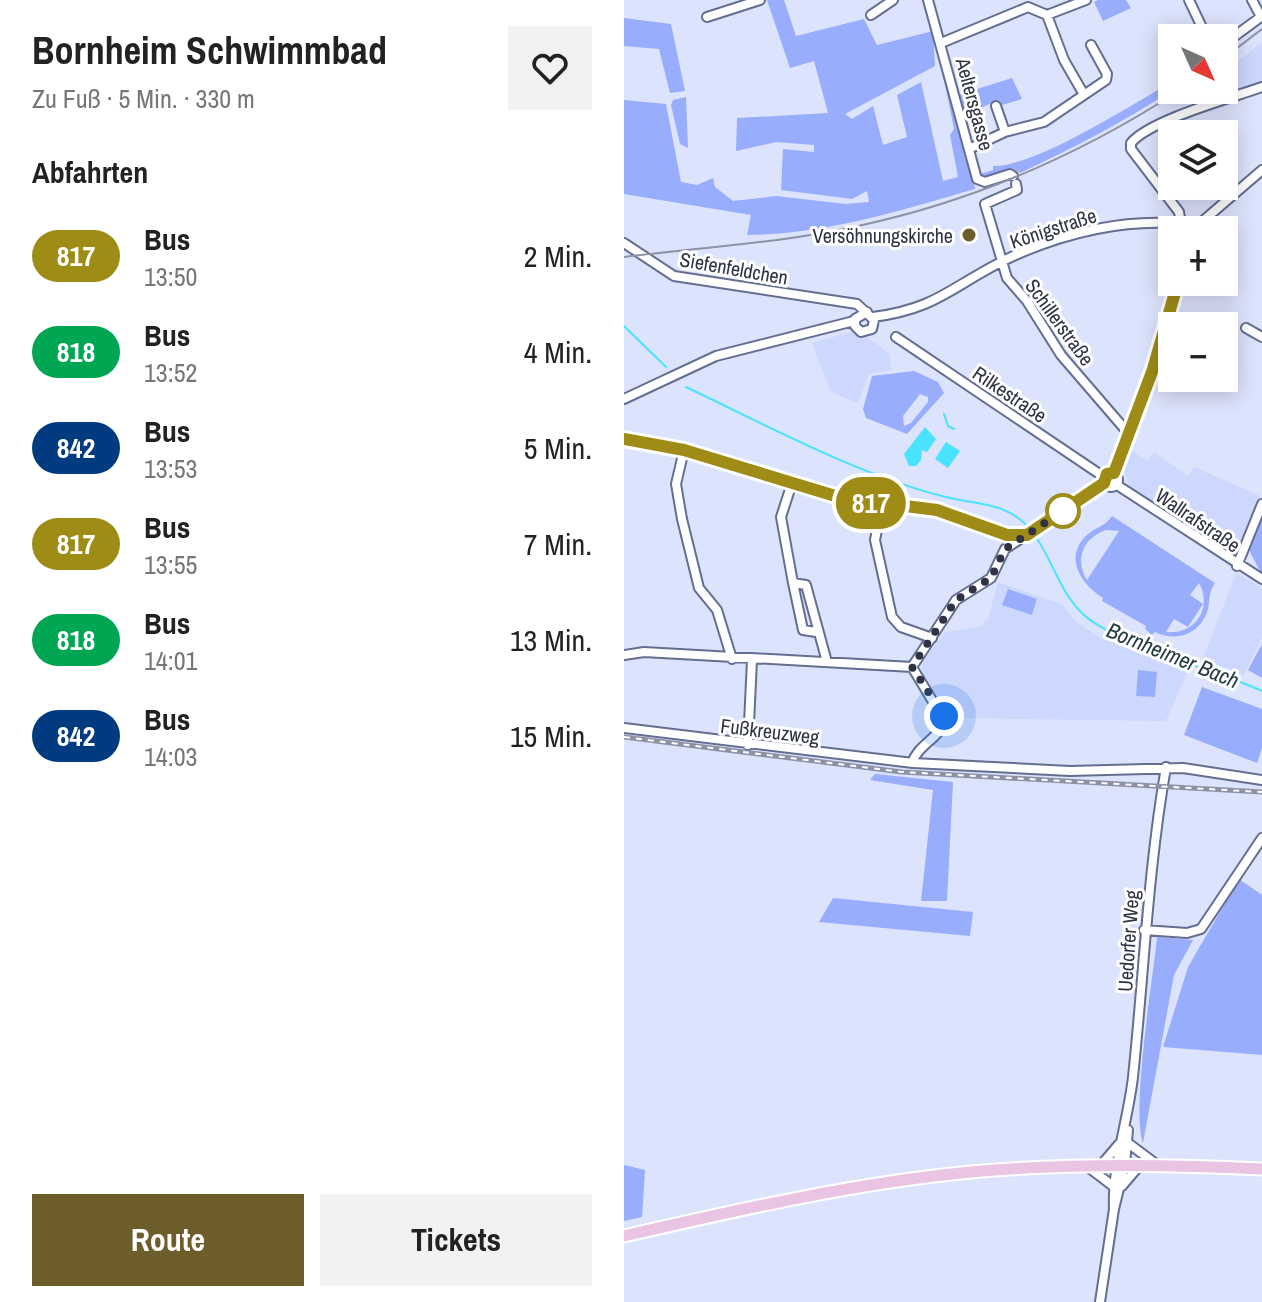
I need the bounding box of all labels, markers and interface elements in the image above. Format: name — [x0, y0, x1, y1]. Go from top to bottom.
north arrow — [1158, 24, 1238, 104]
map controls — [1158, 24, 1238, 392]
text: Bornheim Schwimmbad — [32, 25, 387, 76]
button: heart — [508, 26, 592, 110]
street label: Aeltersgasse — [949, 54, 1000, 153]
text: Zu Fuß · 5 Min. · 330 m — [32, 81, 255, 116]
button: layers — [1158, 120, 1238, 200]
text: Abfahrten — [32, 152, 148, 192]
street label: Königstraße — [1006, 201, 1100, 255]
button: + — [1158, 216, 1238, 296]
text: Bus — [144, 219, 190, 259]
place label: Versöhnungskirche — [813, 222, 953, 249]
marker: Versöhnungskirche — [960, 226, 978, 244]
text: 2 Min. — [524, 236, 592, 276]
text: 817 — [57, 237, 95, 275]
street label: Siefenfeldchen — [678, 245, 790, 291]
text: 13:50 — [144, 259, 197, 294]
street label: Schillerstraße — [1019, 273, 1101, 371]
button: − — [1158, 312, 1238, 392]
text: Bus — [144, 315, 190, 355]
text: 4 Min. — [524, 332, 592, 372]
text: 818 — [57, 333, 95, 371]
text: 13:52 — [144, 355, 197, 390]
street label: Rilkestraße — [968, 359, 1052, 429]
text: Bus — [144, 411, 190, 451]
text: 5 Min. — [524, 428, 592, 468]
text: 842 — [57, 429, 95, 467]
text: 13:53 — [144, 451, 197, 486]
line badge: 817 — [825, 477, 917, 529]
street label: Wallrafstraße — [1150, 482, 1246, 558]
text: 817 — [852, 484, 890, 522]
unlabelled marker — [1046, 494, 1080, 528]
text: Bus — [144, 507, 190, 547]
text: 7 Min. — [524, 524, 592, 564]
text: 817 — [57, 525, 95, 563]
text: 13:55 — [144, 547, 197, 582]
text: Bus — [144, 603, 190, 643]
water label: Bornheimer Bach — [1102, 615, 1244, 695]
text: 13 Min. — [510, 620, 592, 660]
text: 818 — [57, 621, 95, 659]
text: 14:01 — [144, 643, 197, 678]
your location — [924, 696, 964, 736]
text: Bus — [144, 699, 190, 739]
street label: Fußkreuzweg — [719, 712, 821, 750]
text: 15 Min. — [510, 716, 592, 756]
text: 842 — [57, 717, 95, 755]
text: 14:03 — [144, 739, 197, 774]
street label: Uedorfer Weg — [1111, 889, 1145, 993]
button: Route — [32, 1194, 304, 1286]
button: Tickets — [320, 1194, 592, 1286]

